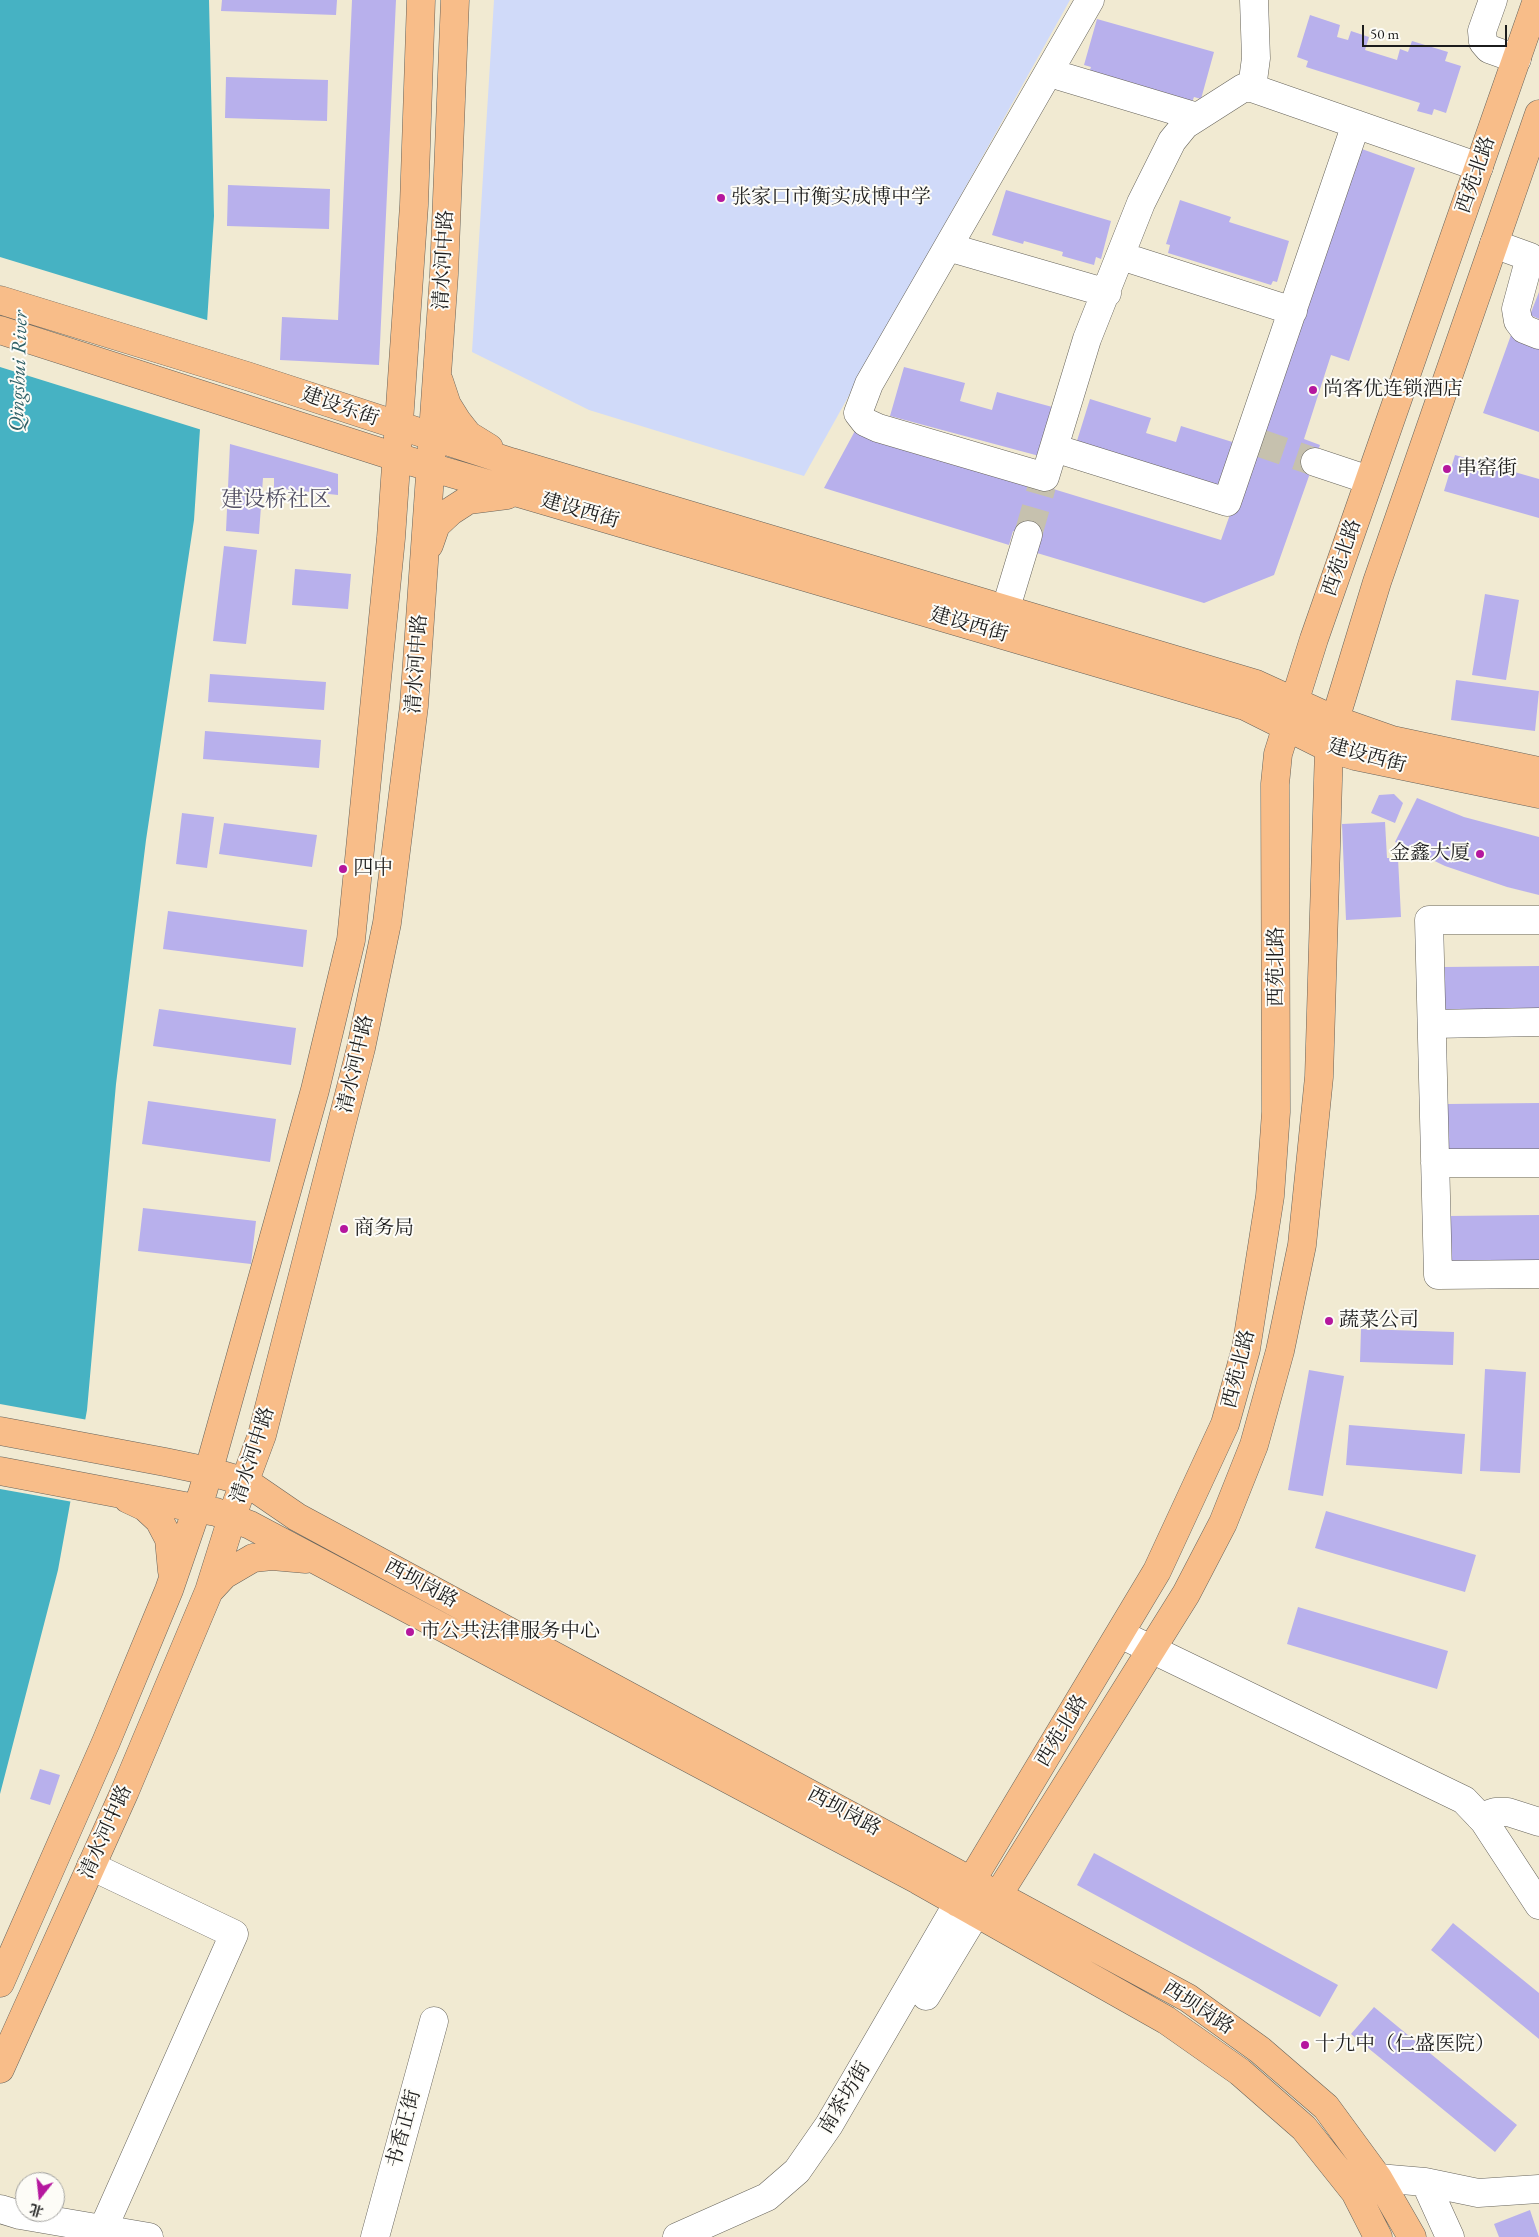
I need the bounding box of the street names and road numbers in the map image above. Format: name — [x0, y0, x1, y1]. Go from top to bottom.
street label: 西苑北路 — [1452, 133, 1500, 217]
street label: 清水河中路 — [429, 209, 459, 311]
street label: 建设东街 — [298, 383, 382, 431]
street label: 建设西街 — [538, 488, 622, 534]
street label: 西苑北路 — [1318, 516, 1366, 600]
street label: 建设西街 — [927, 602, 1011, 648]
street label: 清水河中路 — [402, 613, 432, 715]
street label: 建设西街 — [1325, 734, 1409, 778]
street label: 西苑北路 — [1265, 927, 1289, 1007]
street label: 清水河中路 — [333, 1013, 379, 1115]
street label: 西苑北路 — [1218, 1327, 1260, 1411]
street label: 清水河中路 — [226, 1404, 280, 1506]
street label: 西坝岗路 — [380, 1555, 462, 1613]
street label: 西苑北路 — [1031, 1691, 1093, 1771]
street label: 清水河中路 — [75, 1781, 137, 1883]
street label: 西坝岗路 — [803, 1783, 885, 1841]
street label: 西坝岗路 — [1158, 1976, 1238, 2040]
street label: 南茶坊街 — [814, 2058, 876, 2138]
street label: 书香正街 — [382, 2087, 426, 2171]

